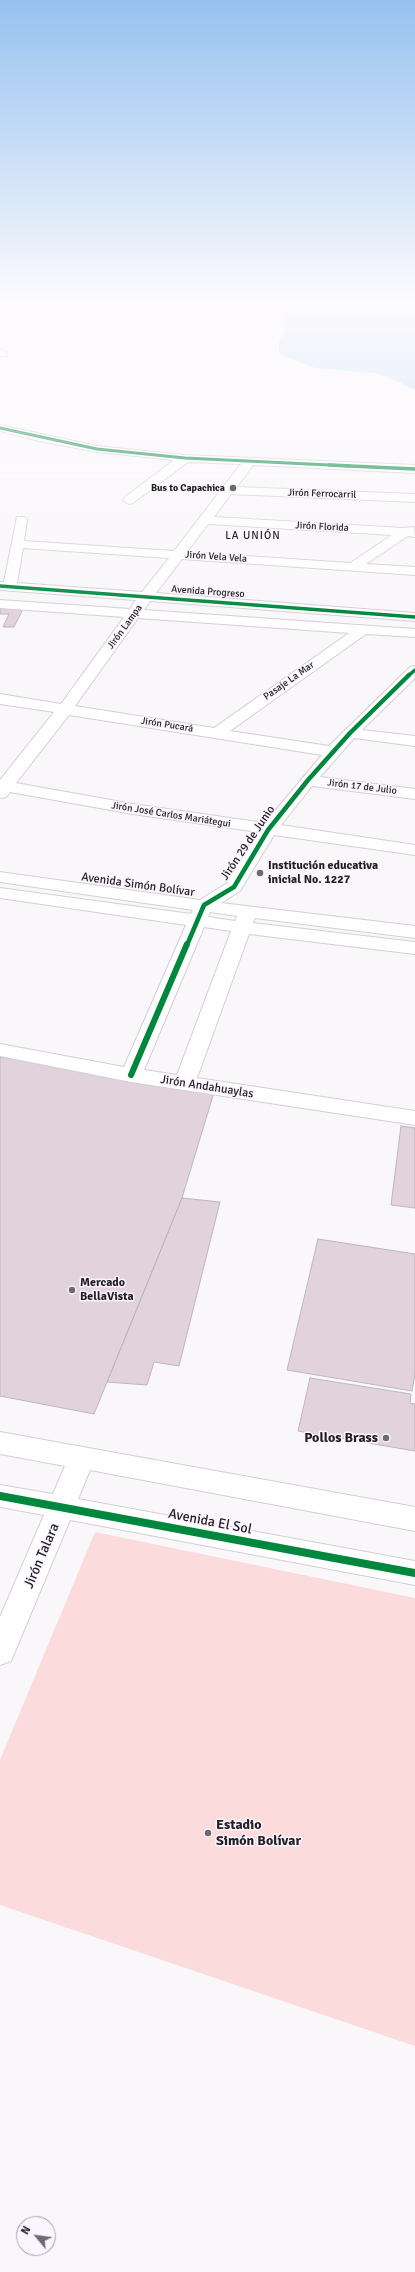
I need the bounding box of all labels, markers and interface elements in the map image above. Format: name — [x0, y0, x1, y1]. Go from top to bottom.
place label: Bus to Capachica — [151, 482, 225, 494]
marker: Bus to Capachica — [228, 483, 238, 493]
street label: Jirón Ferrocarril — [287, 487, 357, 501]
street label: Jirón Florida — [295, 520, 349, 534]
district label: LA UNIÓN — [225, 529, 281, 543]
street label: Jirón Vela Vela — [185, 549, 247, 565]
street label: Avenida Progreso — [171, 583, 245, 601]
street label: Jirón Lampa — [105, 602, 145, 652]
street label: Pasaje La Mar — [261, 659, 317, 703]
street label: Jirón Pucará — [140, 715, 194, 735]
street label: Jirón 17 de Julio — [327, 777, 397, 797]
street label: Jirón José Carlos Mariátegui — [110, 800, 232, 830]
street label: Jirón 29 de Junio — [218, 803, 278, 883]
place label: Institución educativa inicial No. 1227 — [268, 859, 378, 887]
marker: Institución educativa inicial No. 1227 — [255, 868, 265, 878]
street label: Avenida Simón Bolívar — [80, 870, 196, 900]
street label: Jirón Andahuaylas — [159, 1073, 255, 1101]
place label: Mercado BellaVista — [80, 1276, 134, 1304]
marker: Mercado BellaVista — [67, 1285, 77, 1295]
place label: Pollos Brass — [304, 1430, 378, 1446]
marker: Pollos Brass — [381, 1433, 391, 1443]
street label: Avenida El Sol — [167, 1506, 253, 1538]
street label: Jirón Talara — [21, 1521, 63, 1591]
place label: Estadio Simón Bolívar — [216, 1817, 301, 1850]
marker: Estadio Simón Bolívar — [203, 1828, 213, 1838]
north arrow — [16, 2216, 56, 2256]
text: N — [18, 2224, 33, 2237]

